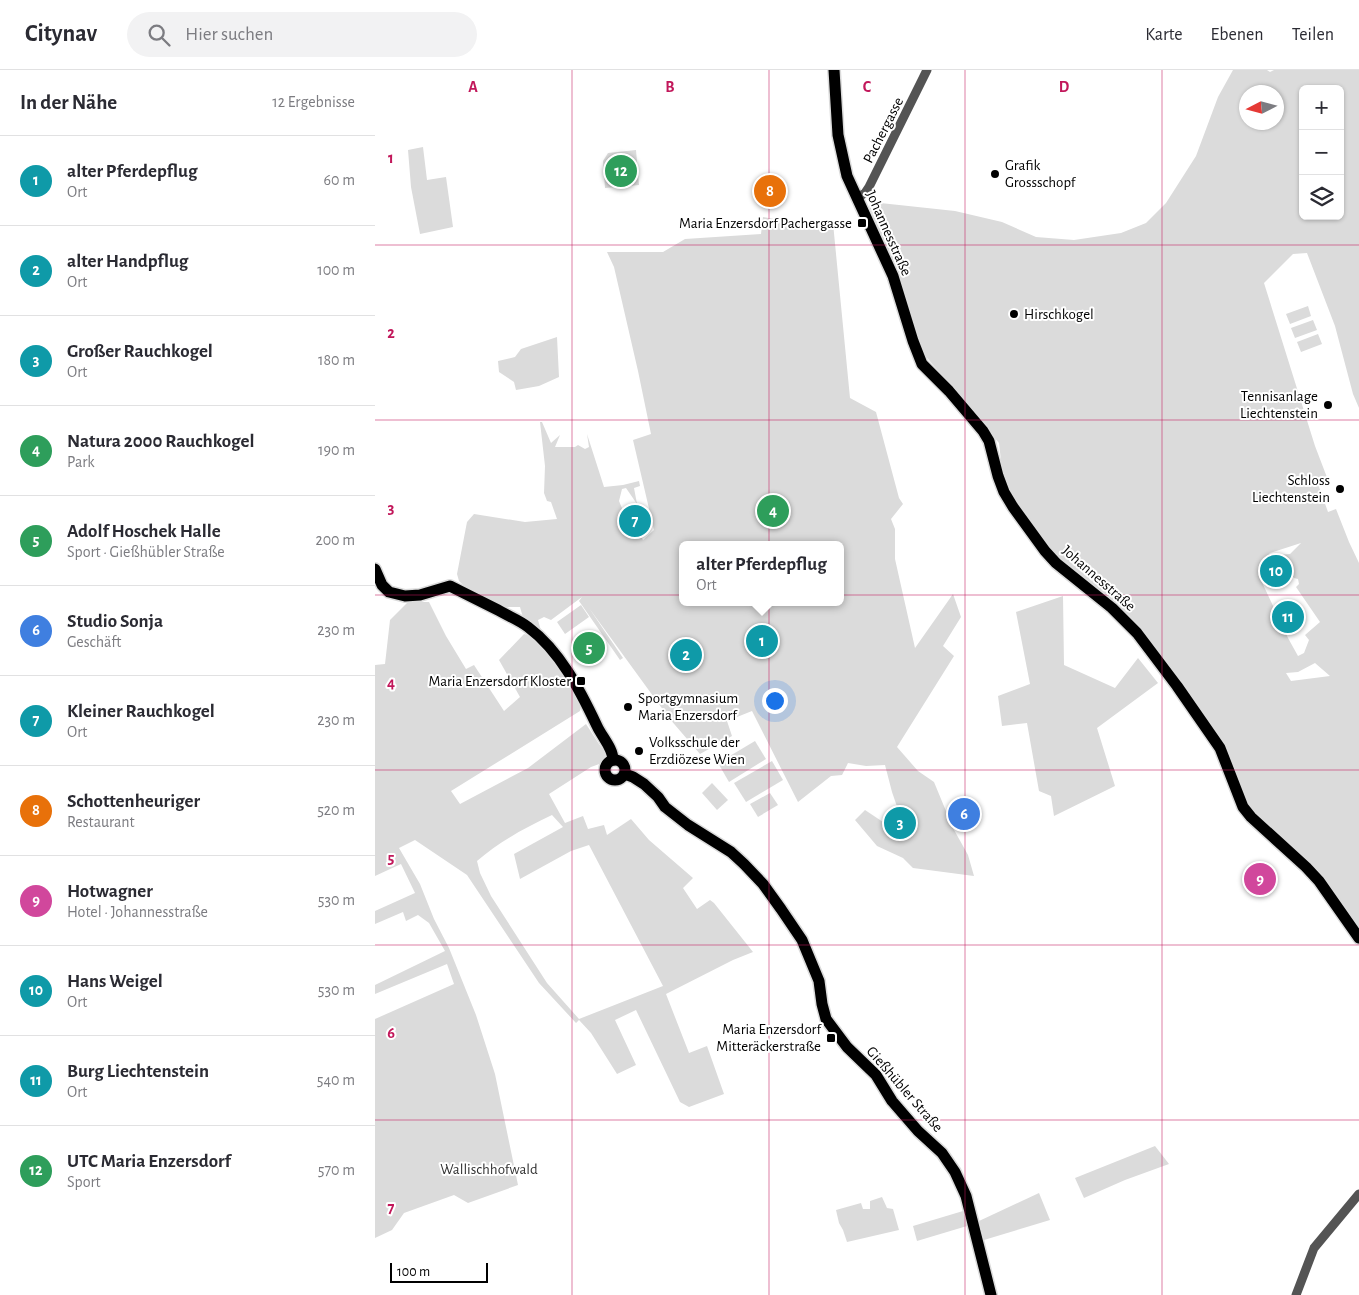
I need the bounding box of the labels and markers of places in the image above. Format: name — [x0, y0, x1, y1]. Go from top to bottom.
pin: 12 — [605, 152, 637, 190]
place label: Grafik Grossschopf — [1005, 158, 1077, 190]
marker: Grafik Grossschopf — [989, 168, 1001, 180]
pin: 8 — [754, 172, 786, 210]
place label: Maria Enzersdorf Pachergasse — [679, 216, 852, 231]
marker: Maria Enzersdorf Pachergasse — [856, 217, 868, 229]
place label: Hirschkogel — [1024, 307, 1094, 322]
marker: Hirschkogel — [1008, 308, 1020, 320]
place label: Tennisanlage Liechtenstein — [1240, 389, 1318, 421]
marker: Tennisanlage Liechtenstein — [1322, 399, 1334, 411]
place label: Schloss Liechtenstein — [1252, 473, 1330, 505]
marker: Schloss Liechtenstein — [1334, 483, 1346, 495]
pin: 4 — [757, 492, 789, 530]
pin: 7 — [619, 502, 651, 540]
pin: 10 — [1260, 552, 1292, 590]
pin: 11 — [1272, 598, 1304, 636]
pin: 1 — [746, 622, 778, 660]
pin: 5 — [573, 629, 605, 667]
pin: 2 — [670, 636, 702, 674]
place label: Maria Enzersdorf Kloster — [429, 674, 571, 689]
marker: Maria Enzersdorf Kloster — [575, 675, 587, 687]
place label: Sportgymnasium Maria Enzersdorf — [638, 691, 738, 723]
marker: Sportgymnasium Maria Enzersdorf — [622, 701, 634, 713]
place label: Volksschule der Erzdiözese Wien — [649, 735, 745, 767]
marker: Volksschule der Erzdiözese Wien — [633, 745, 645, 757]
pin: 6 — [948, 795, 980, 833]
pin: 3 — [884, 804, 916, 842]
pin: 9 — [1244, 860, 1276, 898]
place label: Maria Enzersdorf Mitteräckerstraße — [716, 1022, 822, 1054]
marker: Maria Enzersdorf Mitteräckerstraße — [825, 1032, 837, 1044]

